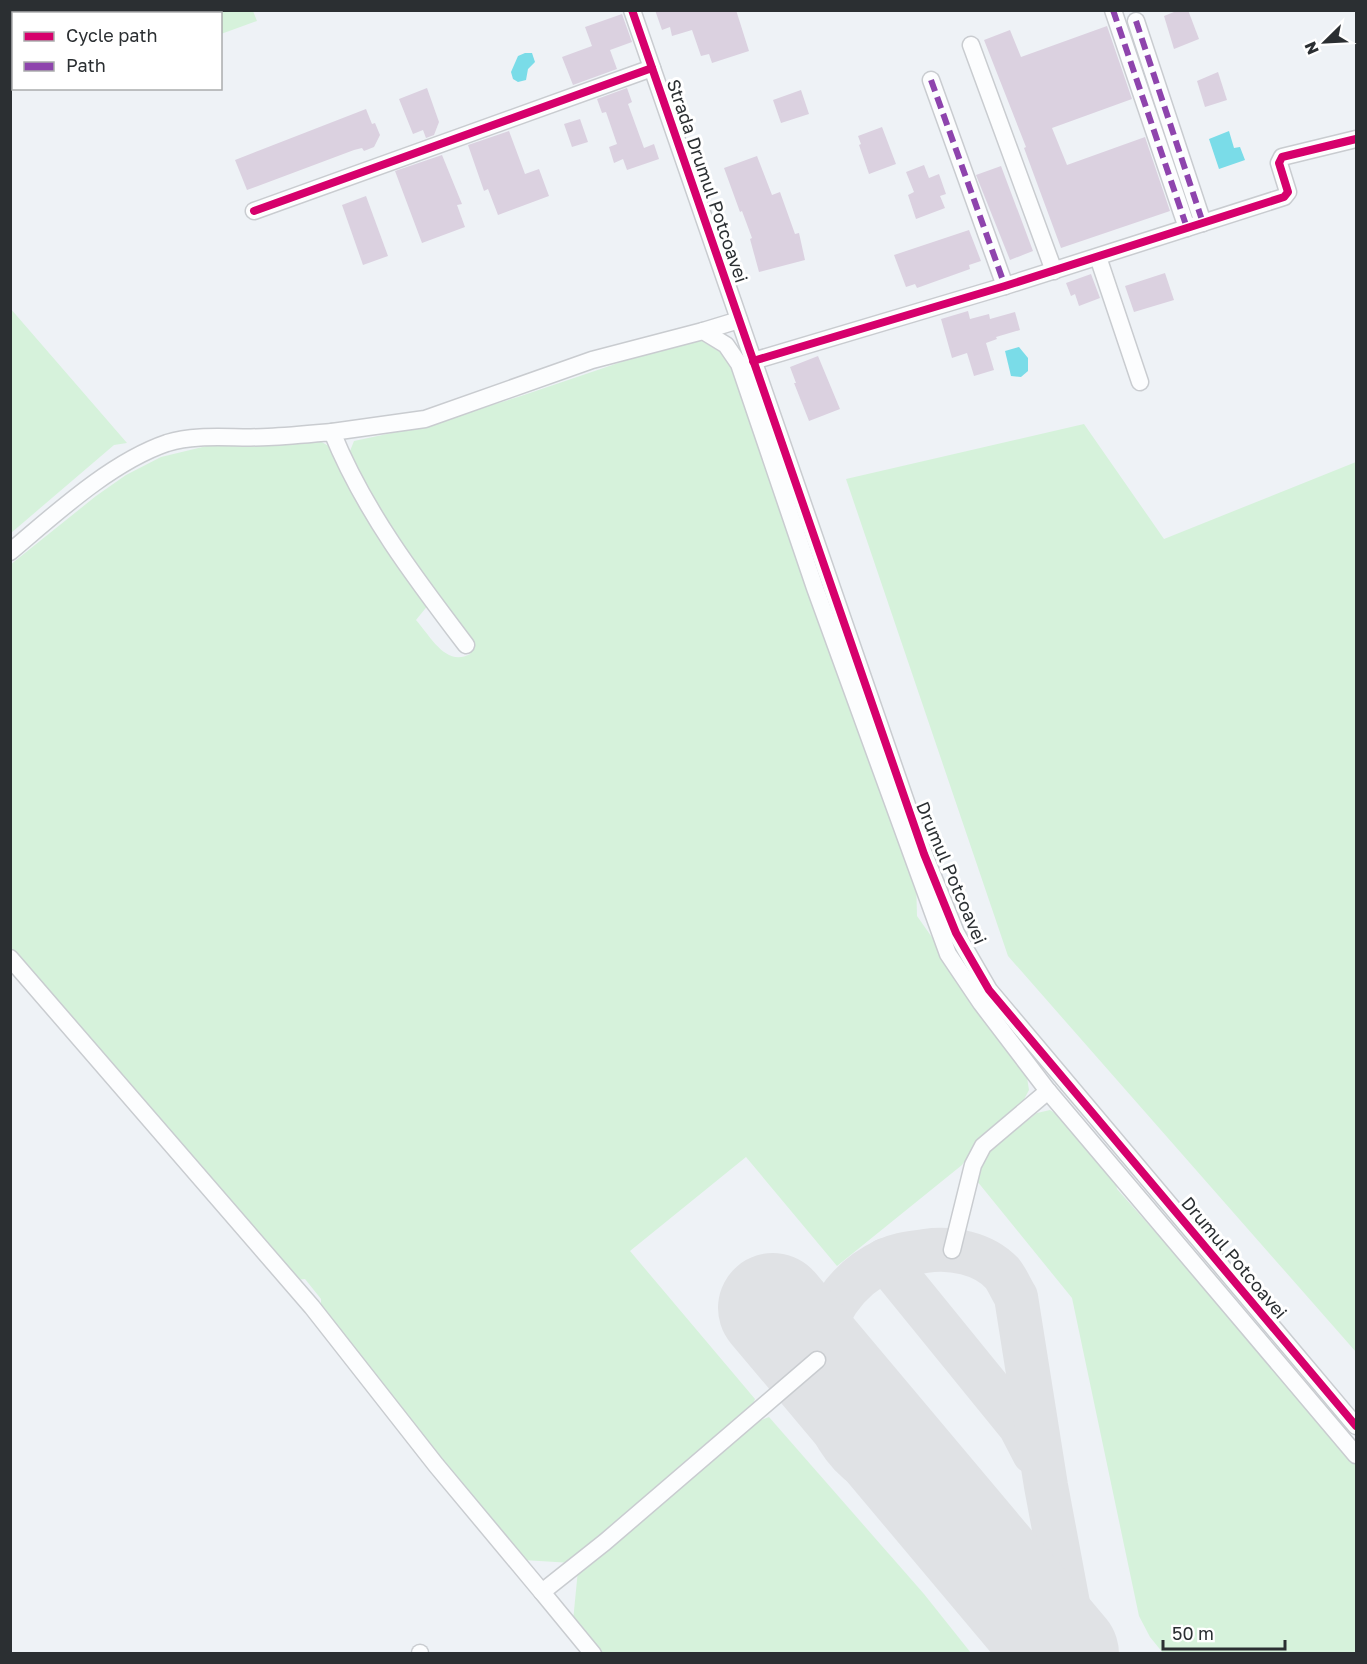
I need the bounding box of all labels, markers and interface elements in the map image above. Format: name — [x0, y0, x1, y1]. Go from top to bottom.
legend — [12, 12, 222, 90]
north arrow — [1295, 12, 1355, 72]
text: Cycle path — [66, 24, 158, 46]
text: N — [1300, 38, 1323, 58]
text: Path — [66, 54, 106, 76]
street label: Strada Drumul Potcoavei — [663, 76, 753, 285]
street label: Drumul Potcoavei — [912, 798, 992, 947]
street label: Drumul Potcoavei — [1177, 1192, 1292, 1323]
scale bar — [1163, 1613, 1284, 1651]
text: 50 m — [1172, 1622, 1214, 1644]

